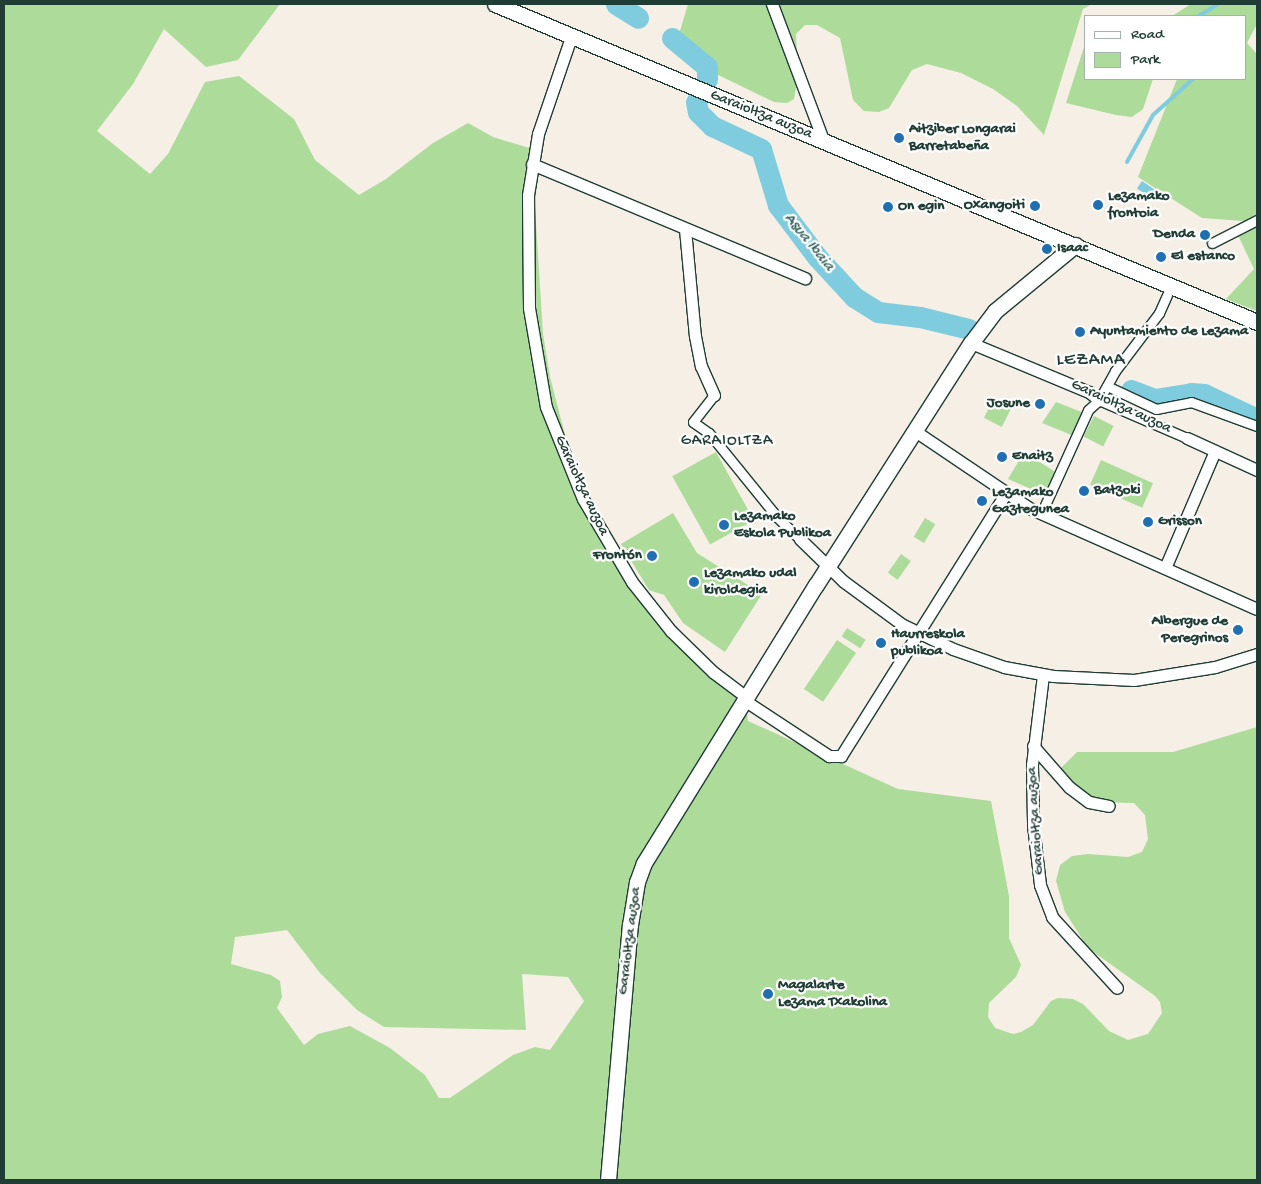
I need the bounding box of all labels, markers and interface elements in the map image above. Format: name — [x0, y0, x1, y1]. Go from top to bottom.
legend — [1084, 15, 1246, 80]
text: Road — [1131, 26, 1164, 44]
text: Park — [1131, 51, 1160, 69]
street label: Garaioltza auzoa — [707, 86, 815, 144]
place label: Aitziber Longarai Barretabeña — [909, 120, 1016, 155]
marker: Aitziber Longarai Barretabeña — [893, 132, 905, 144]
place label: Lezamako frontoia — [1108, 187, 1170, 222]
place label: Oxangoiti — [964, 197, 1025, 215]
place label: On egin — [898, 198, 944, 216]
marker: Lezamako frontoia — [1092, 199, 1104, 211]
marker: Oxangoiti — [1029, 200, 1041, 212]
marker: On egin — [882, 201, 894, 213]
water label: Asua Ibaia — [779, 210, 837, 276]
place label: Denda — [1153, 226, 1195, 244]
marker: Denda — [1199, 229, 1211, 241]
place label: Isaac — [1057, 240, 1088, 258]
marker: Isaac — [1041, 243, 1053, 255]
place label: El estanco — [1171, 248, 1235, 266]
marker: El estanco — [1155, 251, 1167, 263]
place label: Ayuntamiento de Lezama — [1090, 323, 1248, 341]
marker: Ayuntamiento de Lezama — [1074, 326, 1086, 338]
district label: LEZAMA — [1056, 350, 1126, 372]
street label: Garaioltza auzoa — [1068, 376, 1174, 438]
place label: Josune — [987, 395, 1030, 413]
marker: Josune — [1034, 398, 1046, 410]
district label: GARAIOLTZA — [679, 432, 775, 452]
street label: Garaioltza auzoa — [550, 433, 612, 539]
place label: Enaitz — [1012, 448, 1053, 466]
marker: Enaitz — [996, 451, 1008, 463]
place label: Batzoki — [1094, 482, 1140, 500]
place label: Lezamako Gaztegunea — [992, 483, 1069, 518]
marker: Batzoki — [1078, 485, 1090, 497]
marker: Lezamako Gaztegunea — [976, 495, 988, 507]
place label: Lezamako Eskola Publikoa — [734, 507, 831, 542]
place label: Grisson — [1158, 513, 1202, 531]
marker: Grisson — [1142, 516, 1154, 528]
marker: Lezamako Eskola Publikoa — [718, 519, 730, 531]
place label: Frontón — [593, 547, 642, 565]
marker: Frontón — [646, 550, 658, 562]
place label: Lezamako udal kiroldegia — [704, 564, 797, 599]
marker: Lezamako udal kiroldegia — [688, 576, 700, 588]
place label: Albergue de Peregrinos — [1151, 612, 1228, 647]
marker: Albergue de Peregrinos — [1232, 624, 1244, 636]
place label: Haurreskola publikoa — [891, 625, 965, 660]
marker: Haurreskola publikoa — [875, 637, 887, 649]
street label: Garaioltza auzoa — [1023, 766, 1049, 876]
street label: Garaioltza auzoa — [614, 886, 646, 996]
place label: Magalarte Lezama Txakolina — [778, 976, 887, 1011]
marker: Magalarte Lezama Txakolina — [762, 988, 774, 1000]

